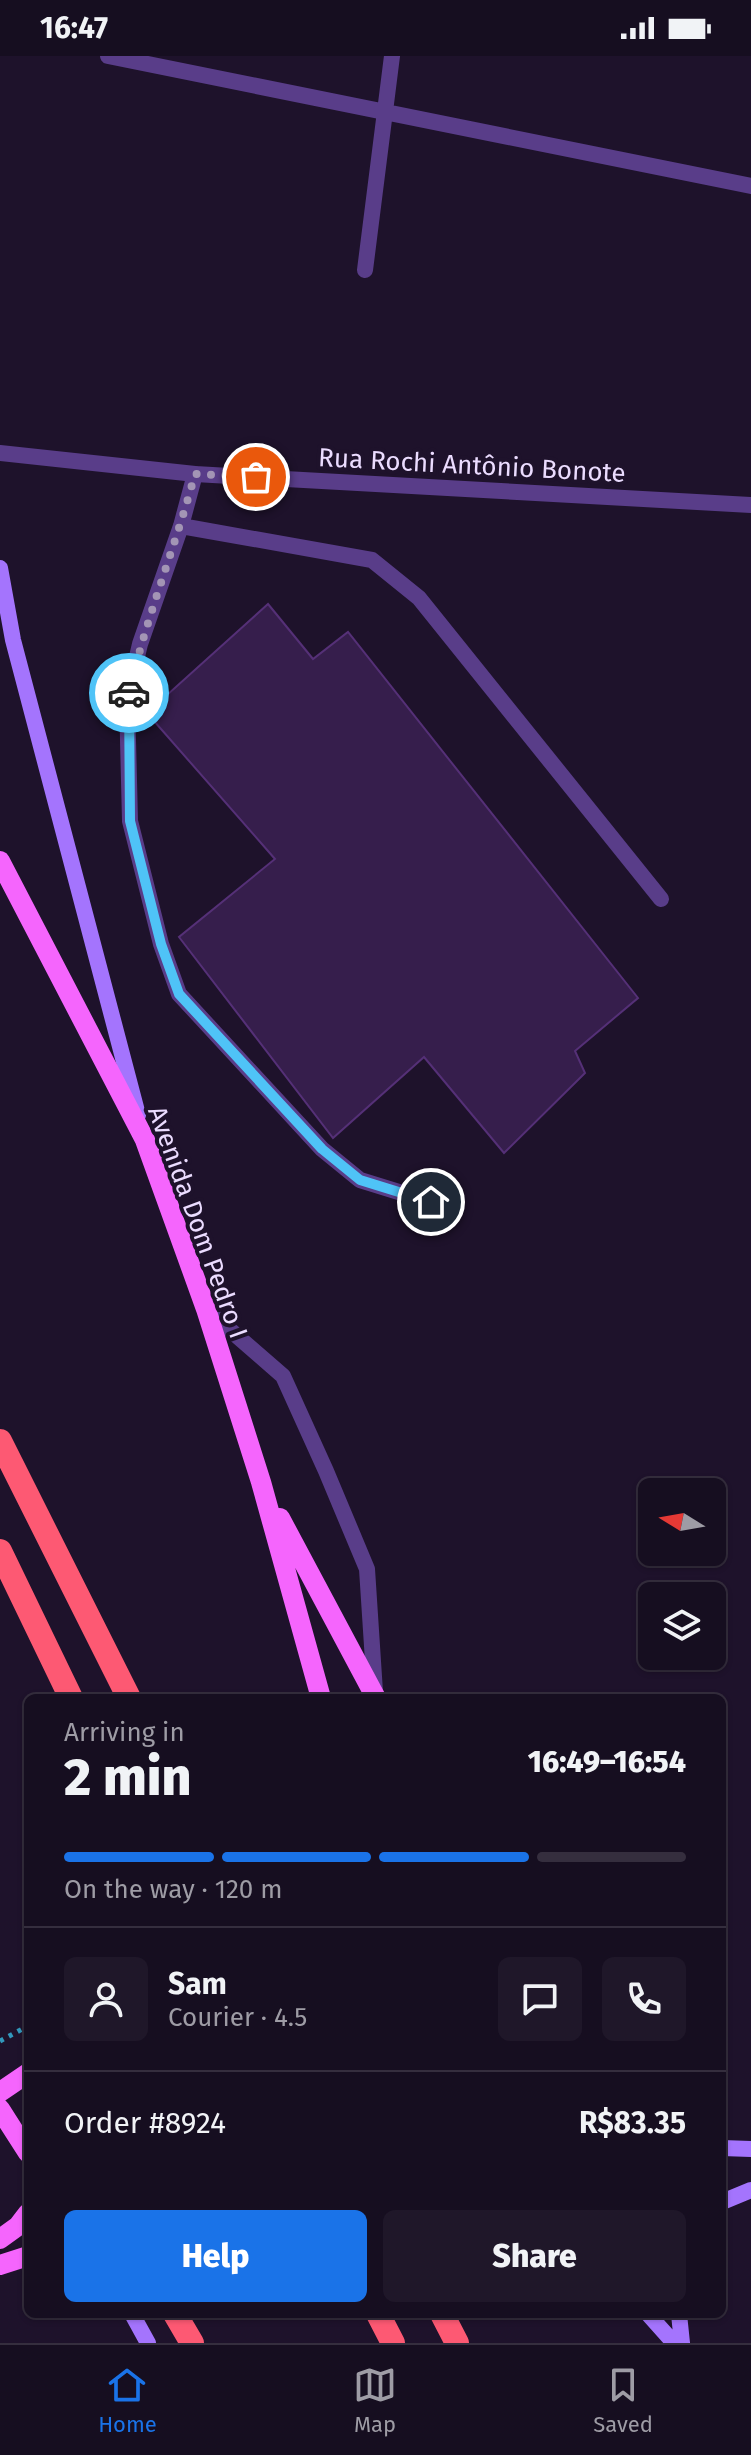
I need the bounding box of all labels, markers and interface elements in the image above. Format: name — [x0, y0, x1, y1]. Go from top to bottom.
text: 16:47 — [40, 10, 108, 46]
street label: Rua Rochi Antônio Bonote — [317, 442, 626, 489]
pin — [222, 443, 290, 511]
icon: bag — [234, 455, 278, 499]
courier — [89, 653, 169, 733]
icon: car — [107, 671, 151, 715]
street label: Avenida Dom Pedro I — [141, 1102, 254, 1343]
pin — [397, 1168, 465, 1236]
icon: home — [409, 1180, 453, 1224]
north arrow — [638, 1478, 726, 1566]
map controls — [638, 1478, 726, 1670]
button: layers — [638, 1582, 726, 1670]
text: Arriving in — [64, 1717, 185, 1748]
text: 16:49–16:54 — [528, 1744, 686, 1780]
text: 2 min — [64, 1746, 191, 1809]
text: On the way · 120 m — [64, 1874, 283, 1905]
button: person — [64, 1957, 148, 2041]
button: chat — [498, 1957, 582, 2041]
button: phone — [602, 1957, 686, 2041]
text: Sam — [168, 1966, 227, 2002]
text: Courier · 4.5 — [168, 2002, 307, 2033]
text: Order #8924 — [64, 2105, 226, 2141]
text: R$83.35 — [579, 2105, 686, 2141]
button: Help — [64, 2210, 367, 2302]
button: Share — [383, 2210, 686, 2302]
tab: Home — [98, 2363, 157, 2438]
tab: Map — [353, 2363, 397, 2438]
tab: Saved — [593, 2363, 653, 2438]

